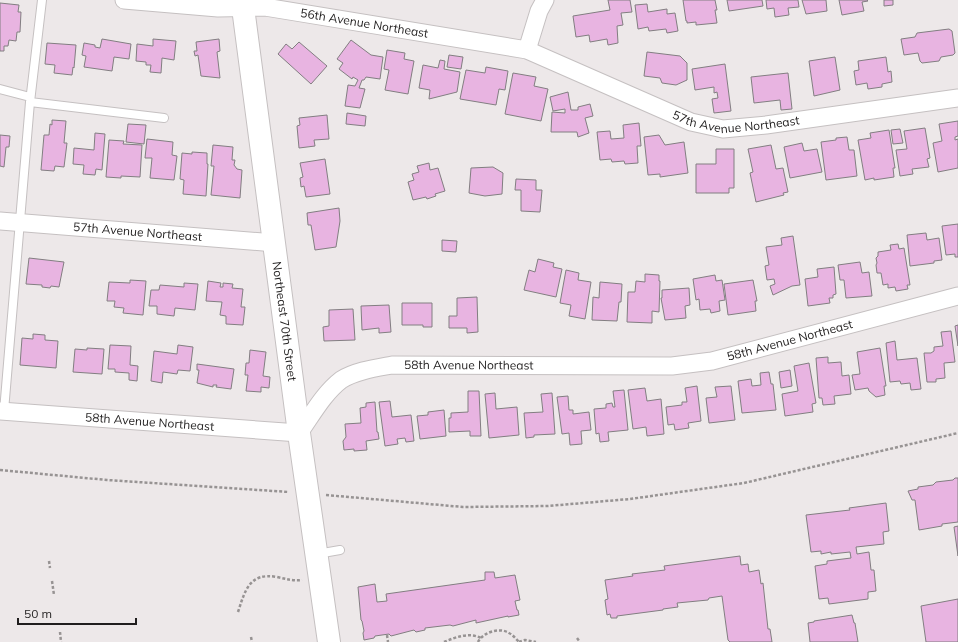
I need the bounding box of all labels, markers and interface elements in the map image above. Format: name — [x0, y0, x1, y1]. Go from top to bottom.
street label: 56th Avenue Northeast — [299, 5, 429, 41]
street label: 57th Avenue Northeast — [670, 107, 800, 136]
street label: 57th Avenue Northeast — [73, 219, 203, 244]
street label: Northeast 70th Street — [269, 260, 300, 382]
street label: 58th Avenue Northeast — [725, 316, 854, 364]
street label: 58th Avenue Northeast — [404, 357, 534, 373]
street label: 58th Avenue Northeast — [85, 409, 215, 434]
scale bar — [18, 600, 136, 626]
text: 50 m — [24, 606, 52, 621]

